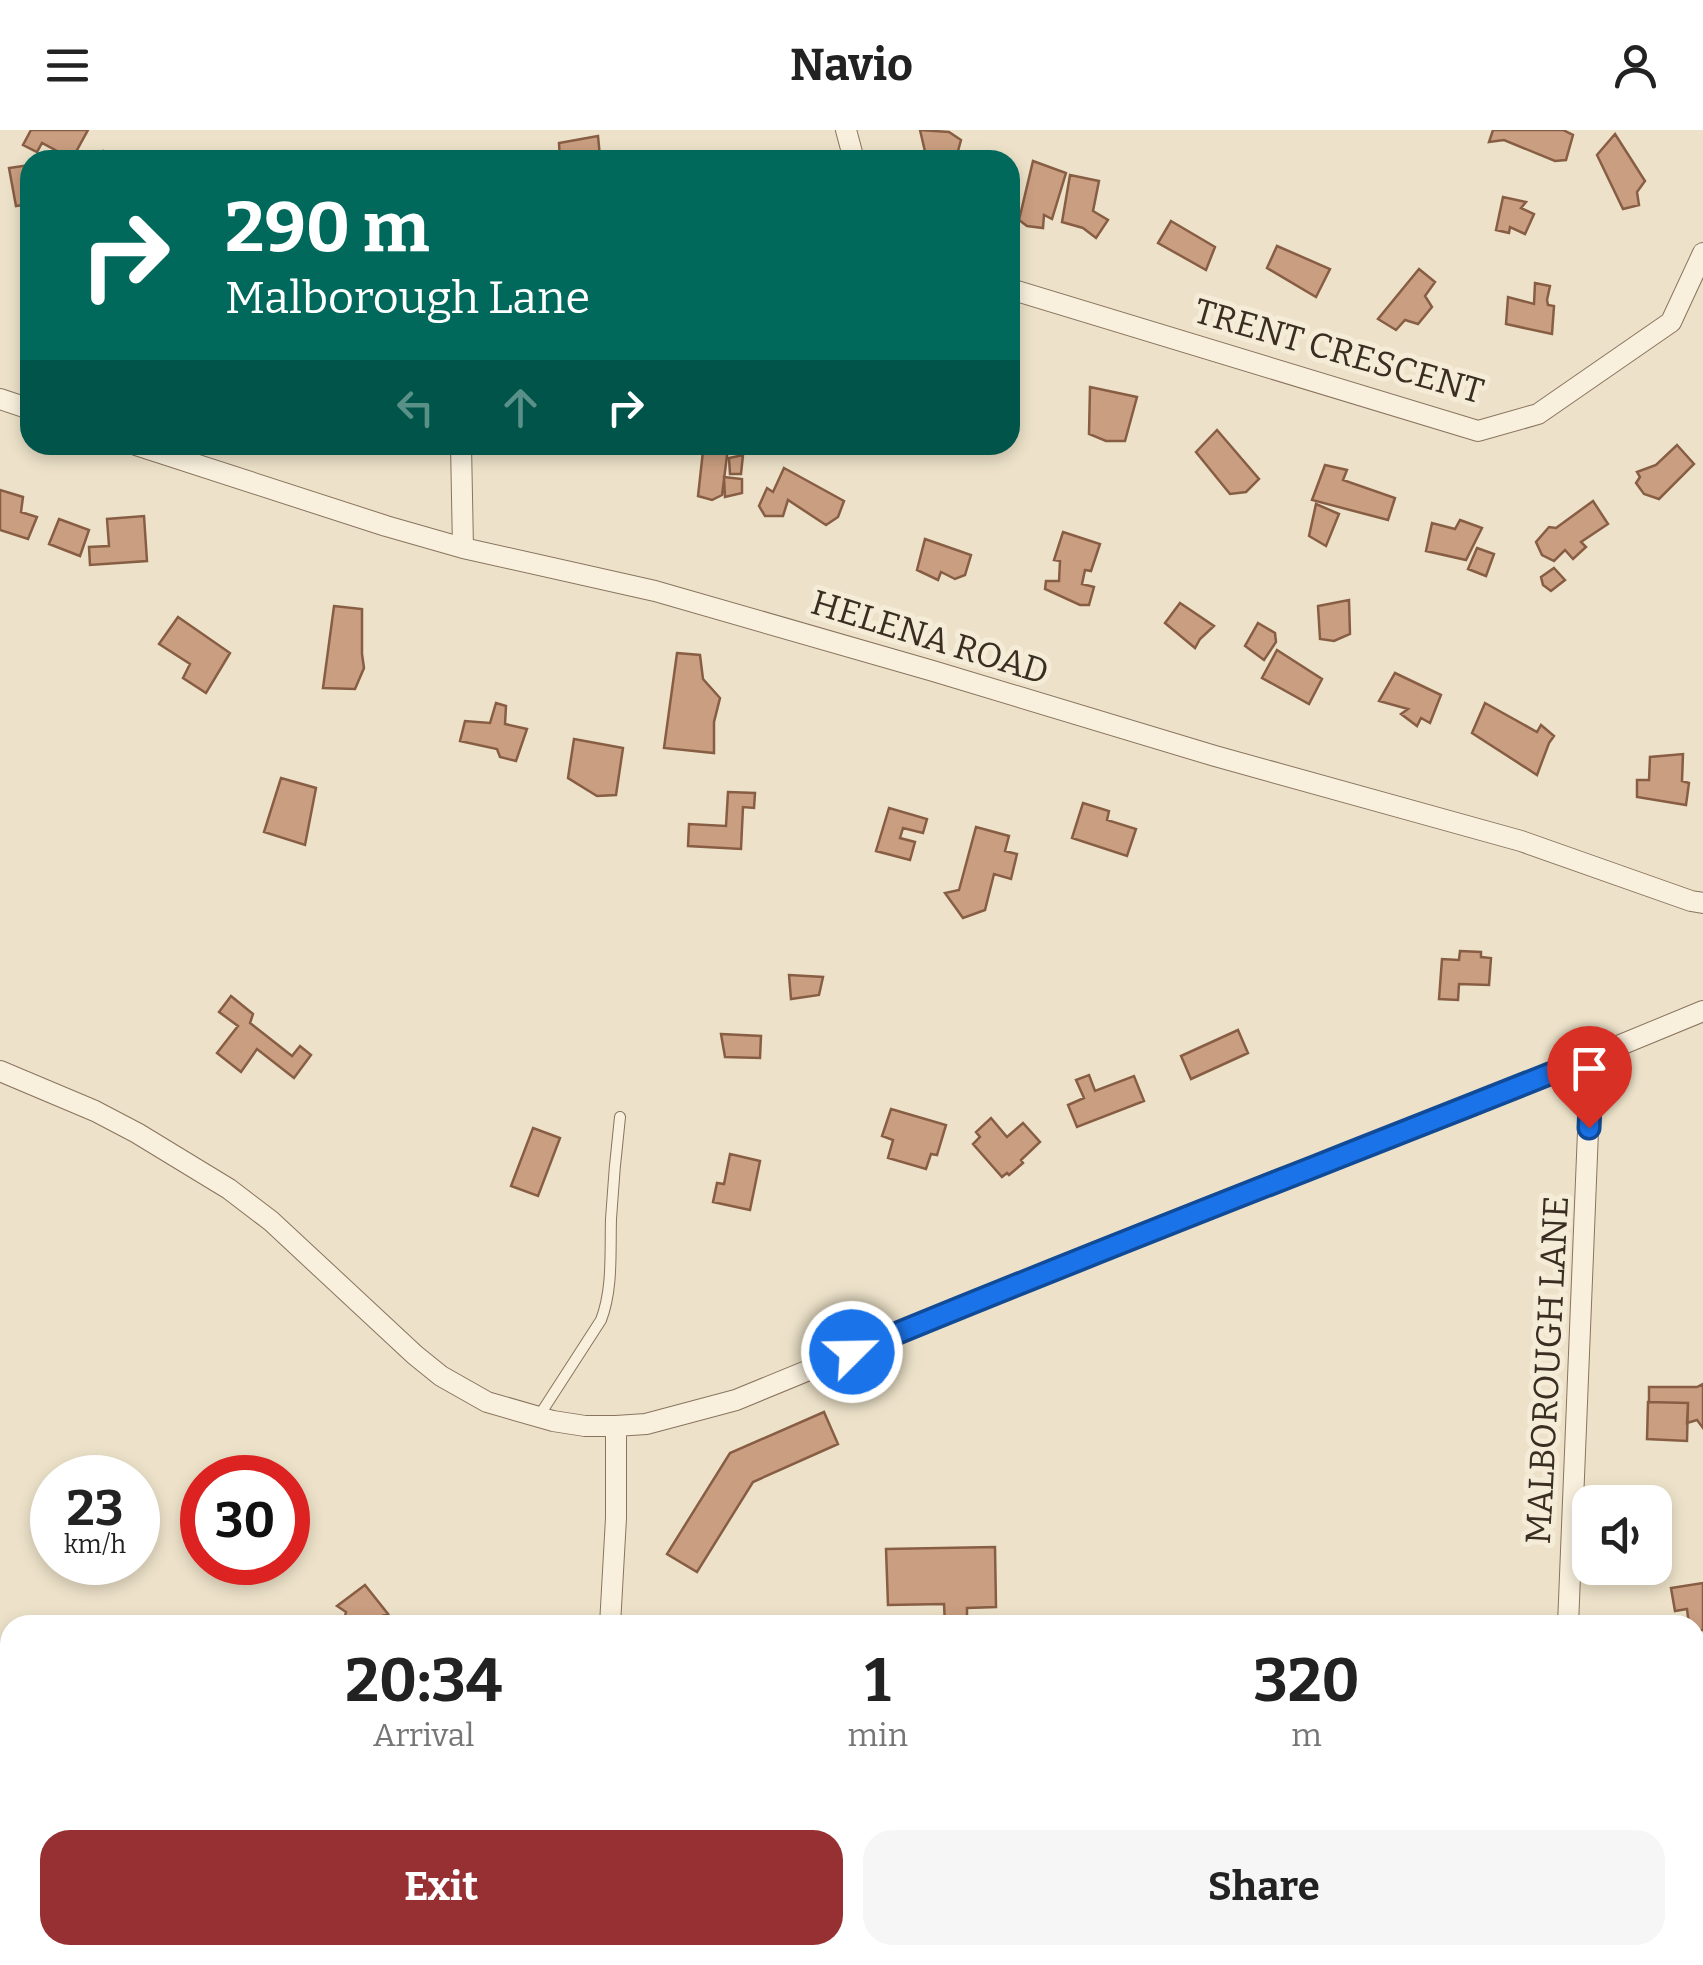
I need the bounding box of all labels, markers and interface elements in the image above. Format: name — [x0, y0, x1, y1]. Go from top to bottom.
icon: menu — [40, 38, 95, 93]
text: Navio — [790, 38, 913, 92]
icon: person — [1608, 38, 1663, 93]
text: 290 m — [225, 186, 430, 270]
icon: right — [60, 190, 190, 320]
text: Malborough Lane — [225, 271, 590, 325]
street label: TRENT CRESCENT — [1189, 290, 1489, 412]
icon: left — [388, 380, 443, 435]
icon: ahead — [493, 380, 548, 435]
icon: right — [598, 380, 653, 435]
street label: HELENA ROAD — [806, 581, 1054, 693]
pin — [1547, 1026, 1632, 1129]
icon: arrive — [1562, 1041, 1617, 1096]
street label: MALBOROUGH LANE — [1517, 1195, 1577, 1545]
position arrow — [800, 1300, 904, 1404]
speed limit sign: 30 — [180, 1455, 310, 1585]
text: 23 — [67, 1478, 123, 1538]
map controls — [1572, 1485, 1672, 1585]
button: sound — [1572, 1485, 1672, 1585]
text: km/h — [64, 1530, 126, 1560]
text: 20:34 — [345, 1645, 502, 1717]
text: 1 — [865, 1645, 891, 1717]
text: 320 — [1253, 1645, 1360, 1717]
text: Arrival — [373, 1716, 474, 1754]
text: min — [848, 1716, 908, 1754]
text: m — [1291, 1716, 1322, 1754]
button: Exit — [40, 1830, 843, 1945]
button: Share — [863, 1830, 1665, 1945]

